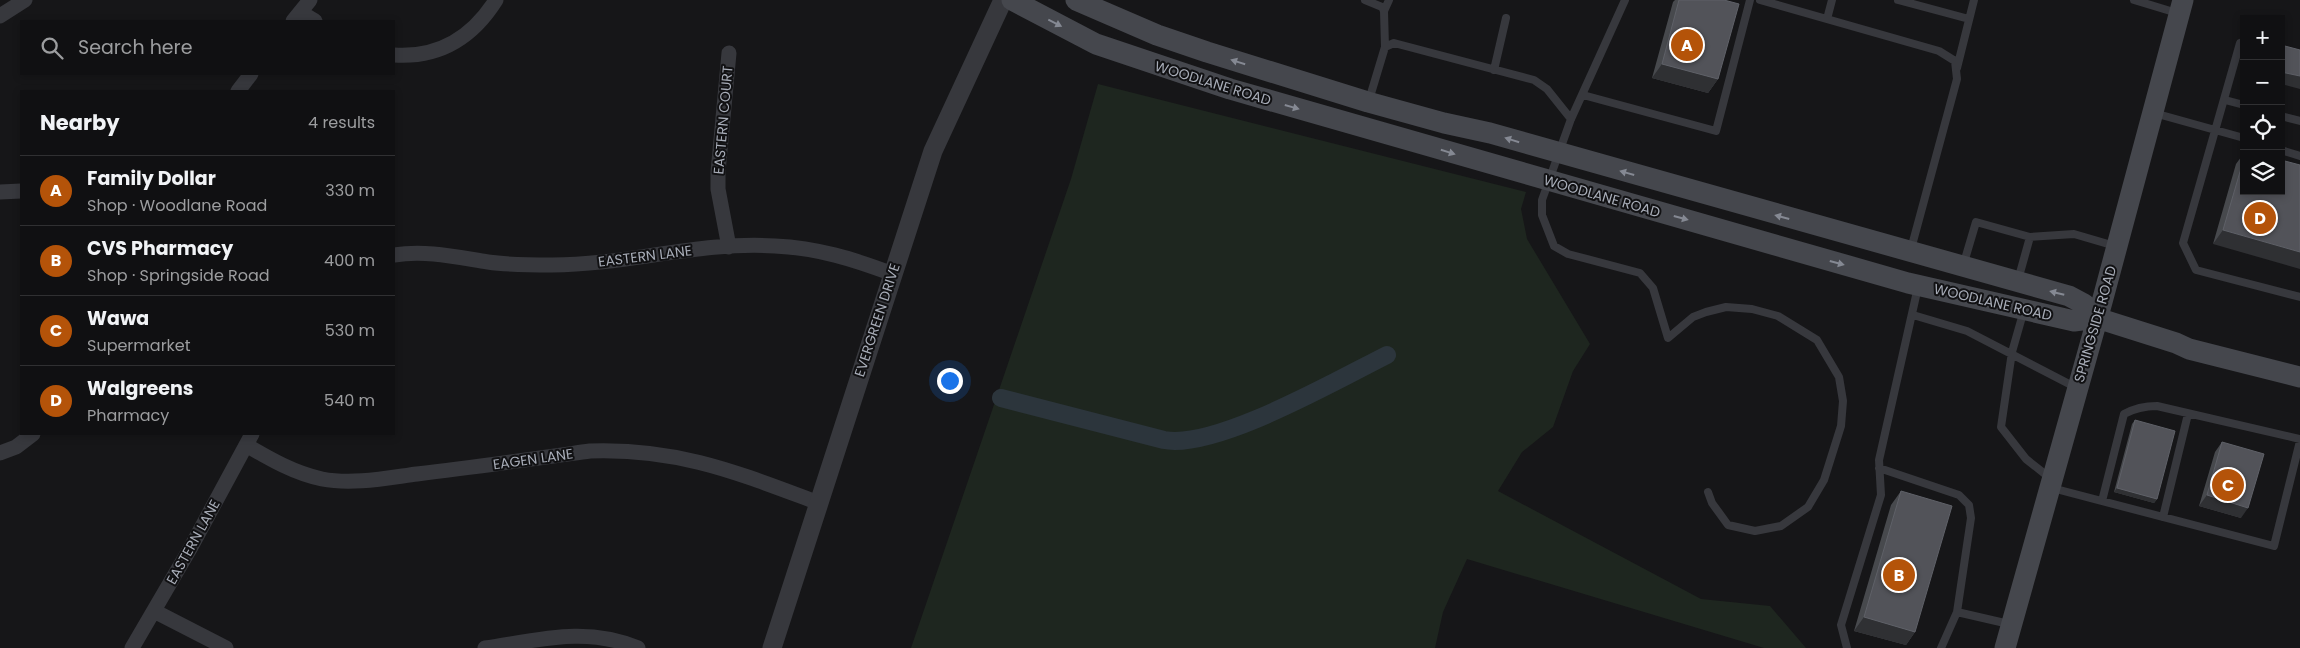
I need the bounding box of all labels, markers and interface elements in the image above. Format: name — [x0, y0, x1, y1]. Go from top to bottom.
map controls — [2240, 15, 2285, 195]
button: + — [2240, 15, 2285, 60]
one-way arrow — [1048, 19, 1062, 27]
search box — [20, 20, 395, 75]
pin: A — [1671, 26, 1703, 64]
icon: search — [38, 34, 66, 62]
text: Search here — [78, 34, 192, 61]
street label: WOODLANE ROAD — [1152, 56, 1274, 110]
one-way arrow — [1230, 57, 1245, 65]
button: − — [2240, 60, 2285, 105]
street label: EASTERN COURT — [708, 64, 738, 175]
one-way arrow — [1284, 103, 1300, 111]
button: locate — [2240, 105, 2285, 150]
text: Nearby — [40, 108, 120, 137]
text: 4 results — [308, 111, 375, 134]
one-way arrow — [1504, 135, 1519, 143]
one-way arrow — [1441, 149, 1456, 157]
button: layers — [2240, 150, 2285, 195]
text: Family Dollar — [87, 165, 216, 192]
one-way arrow — [1619, 169, 1634, 177]
street label: WOODLANE ROAD — [1541, 170, 1663, 222]
text: A — [50, 179, 62, 202]
text: 330 m — [325, 179, 375, 202]
text: Shop · Woodlane Road — [87, 194, 267, 217]
pin: D — [2244, 199, 2276, 237]
one-way arrow — [1775, 213, 1790, 221]
one-way arrow — [1674, 214, 1689, 222]
text: CVS Pharmacy — [87, 235, 233, 262]
street label: EASTERN LANE — [597, 240, 693, 272]
text: B — [51, 249, 61, 272]
text: 400 m — [324, 249, 375, 272]
one-way arrow — [1830, 259, 1845, 267]
street label: EVERGREEN DRIVE — [849, 261, 905, 379]
street label: SPRINGSIDE ROAD — [2069, 263, 2121, 385]
text: Shop · Springside Road — [87, 264, 270, 287]
street label: WOODLANE ROAD — [1932, 279, 2054, 325]
one-way arrow — [2049, 289, 2064, 297]
text: Wawa — [87, 305, 149, 332]
text: C — [50, 319, 62, 342]
text: 530 m — [325, 319, 375, 342]
text: Supermarket — [87, 334, 191, 357]
your location — [937, 368, 963, 394]
text: Walgreens — [87, 375, 193, 402]
text: D — [50, 389, 62, 412]
text: 540 m — [324, 389, 375, 412]
text: Pharmacy — [87, 404, 169, 427]
street label: EAGEN LANE — [492, 443, 574, 475]
pin: C — [2212, 466, 2244, 504]
street label: EASTERN LANE — [161, 496, 225, 588]
pin: B — [1883, 556, 1915, 594]

